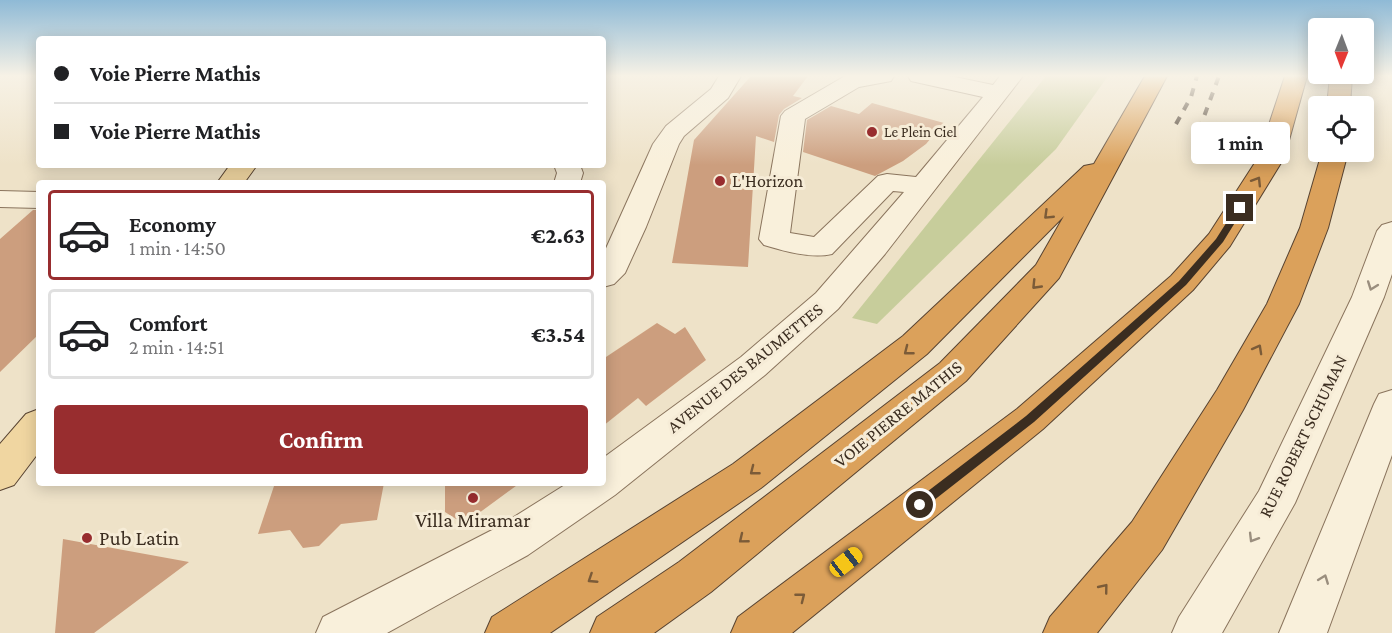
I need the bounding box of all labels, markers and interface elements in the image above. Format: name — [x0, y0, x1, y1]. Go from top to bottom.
north arrow — [1308, 18, 1374, 84]
map controls — [1308, 18, 1374, 162]
text: Voie Pierre Mathis — [90, 61, 260, 86]
button: locate — [1308, 96, 1374, 162]
text: Voie Pierre Mathis — [90, 119, 260, 144]
callout: 1 min — [1190, 121, 1290, 163]
place label: Le Plein Ciel — [884, 124, 957, 140]
marker: Le Plein Ciel — [865, 125, 879, 139]
text: 1 min — [1218, 132, 1263, 154]
place label: L'Horizon — [732, 171, 804, 191]
marker: L'Horizon — [713, 174, 727, 188]
one-way arrow — [1250, 177, 1261, 188]
route end — [1226, 194, 1253, 221]
icon: car — [57, 208, 111, 262]
one-way arrow — [1044, 208, 1055, 219]
text: Economy — [129, 212, 216, 237]
text: €2.63 — [531, 223, 585, 248]
text: 1 min · 14:50 — [129, 237, 226, 259]
one-way arrow — [1032, 277, 1043, 288]
one-way arrow — [1367, 280, 1380, 291]
street label: AVENUE DES BAUMETTES — [663, 299, 827, 437]
icon: car — [57, 307, 111, 361]
text: Comfort — [129, 311, 207, 336]
text: €3.54 — [531, 322, 585, 347]
text: 2 min · 14:51 — [129, 336, 224, 358]
one-way arrow — [903, 343, 914, 354]
one-way arrow — [1251, 344, 1262, 355]
street label: RUE ROBERT SCHUMAN — [1255, 351, 1351, 520]
street label: VOIE PIERRE MATHIS — [830, 356, 966, 472]
button: Confirm — [54, 405, 588, 474]
one-way arrow — [750, 464, 761, 475]
marker: Villa Miramar — [466, 491, 480, 505]
route start — [906, 491, 933, 518]
place label: Villa Miramar — [415, 508, 531, 532]
place label: Pub Latin — [99, 526, 179, 550]
marker: Pub Latin — [80, 531, 94, 545]
one-way arrow — [739, 532, 750, 543]
one-way arrow — [1249, 532, 1261, 542]
car — [826, 544, 866, 580]
one-way arrow — [587, 572, 598, 583]
one-way arrow — [1317, 574, 1329, 585]
one-way arrow — [1097, 584, 1108, 595]
one-way arrow — [794, 594, 805, 605]

